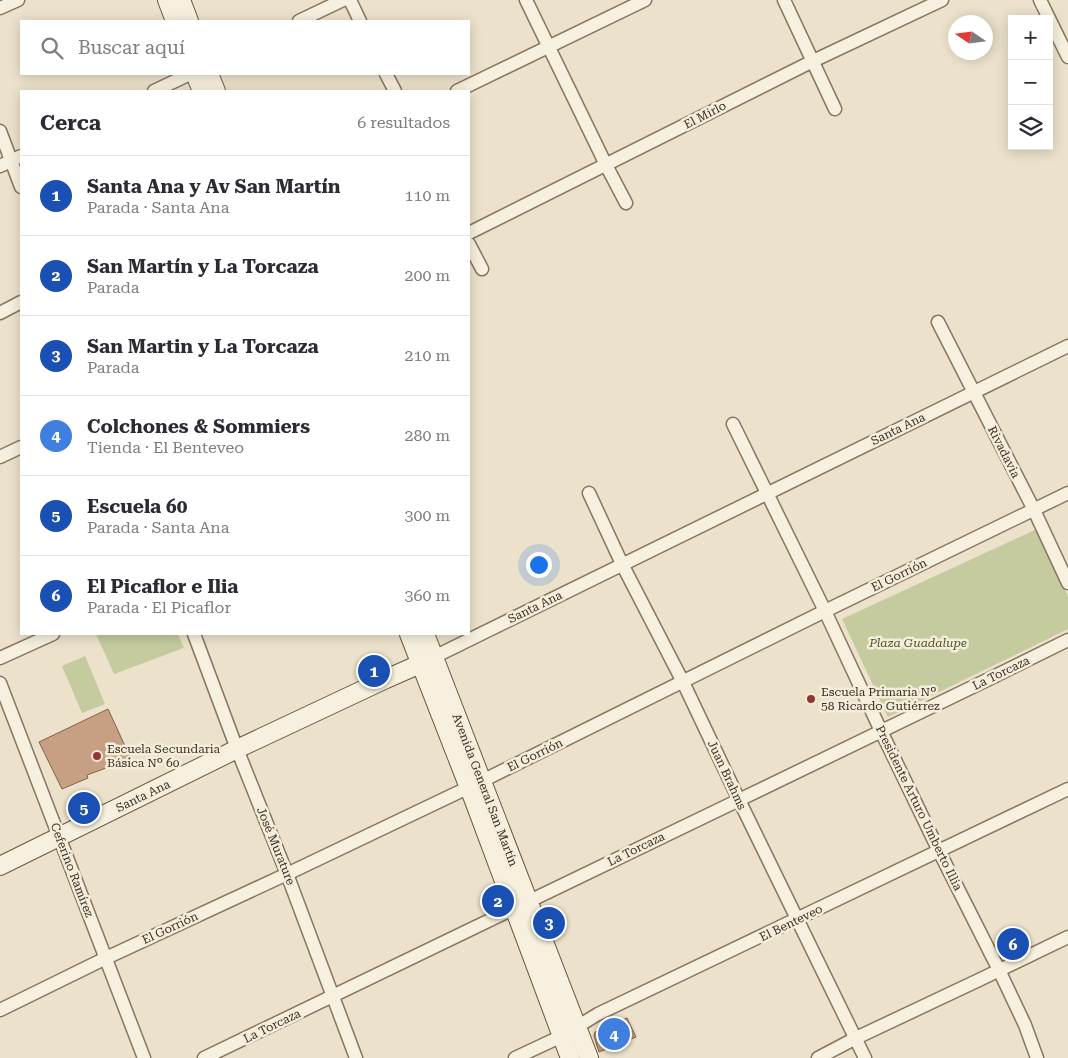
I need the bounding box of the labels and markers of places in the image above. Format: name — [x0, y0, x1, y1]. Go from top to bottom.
pin: 1 — [358, 652, 390, 690]
place label: Escuela Primaria Nº 58 Ricardo Gutiérrez — [821, 685, 940, 713]
marker: Escuela Primaria Nº 58 Ricardo Gutiérrez — [805, 693, 817, 705]
place label: Escuela Secundaria Básica Nº 60 — [107, 742, 221, 770]
marker: Escuela Secundaria Básica Nº 60 — [91, 750, 103, 762]
pin: 5 — [68, 789, 100, 827]
pin: 2 — [482, 882, 514, 920]
pin: 3 — [533, 904, 565, 942]
pin: 6 — [997, 925, 1029, 963]
pin: 4 — [598, 1015, 630, 1053]

